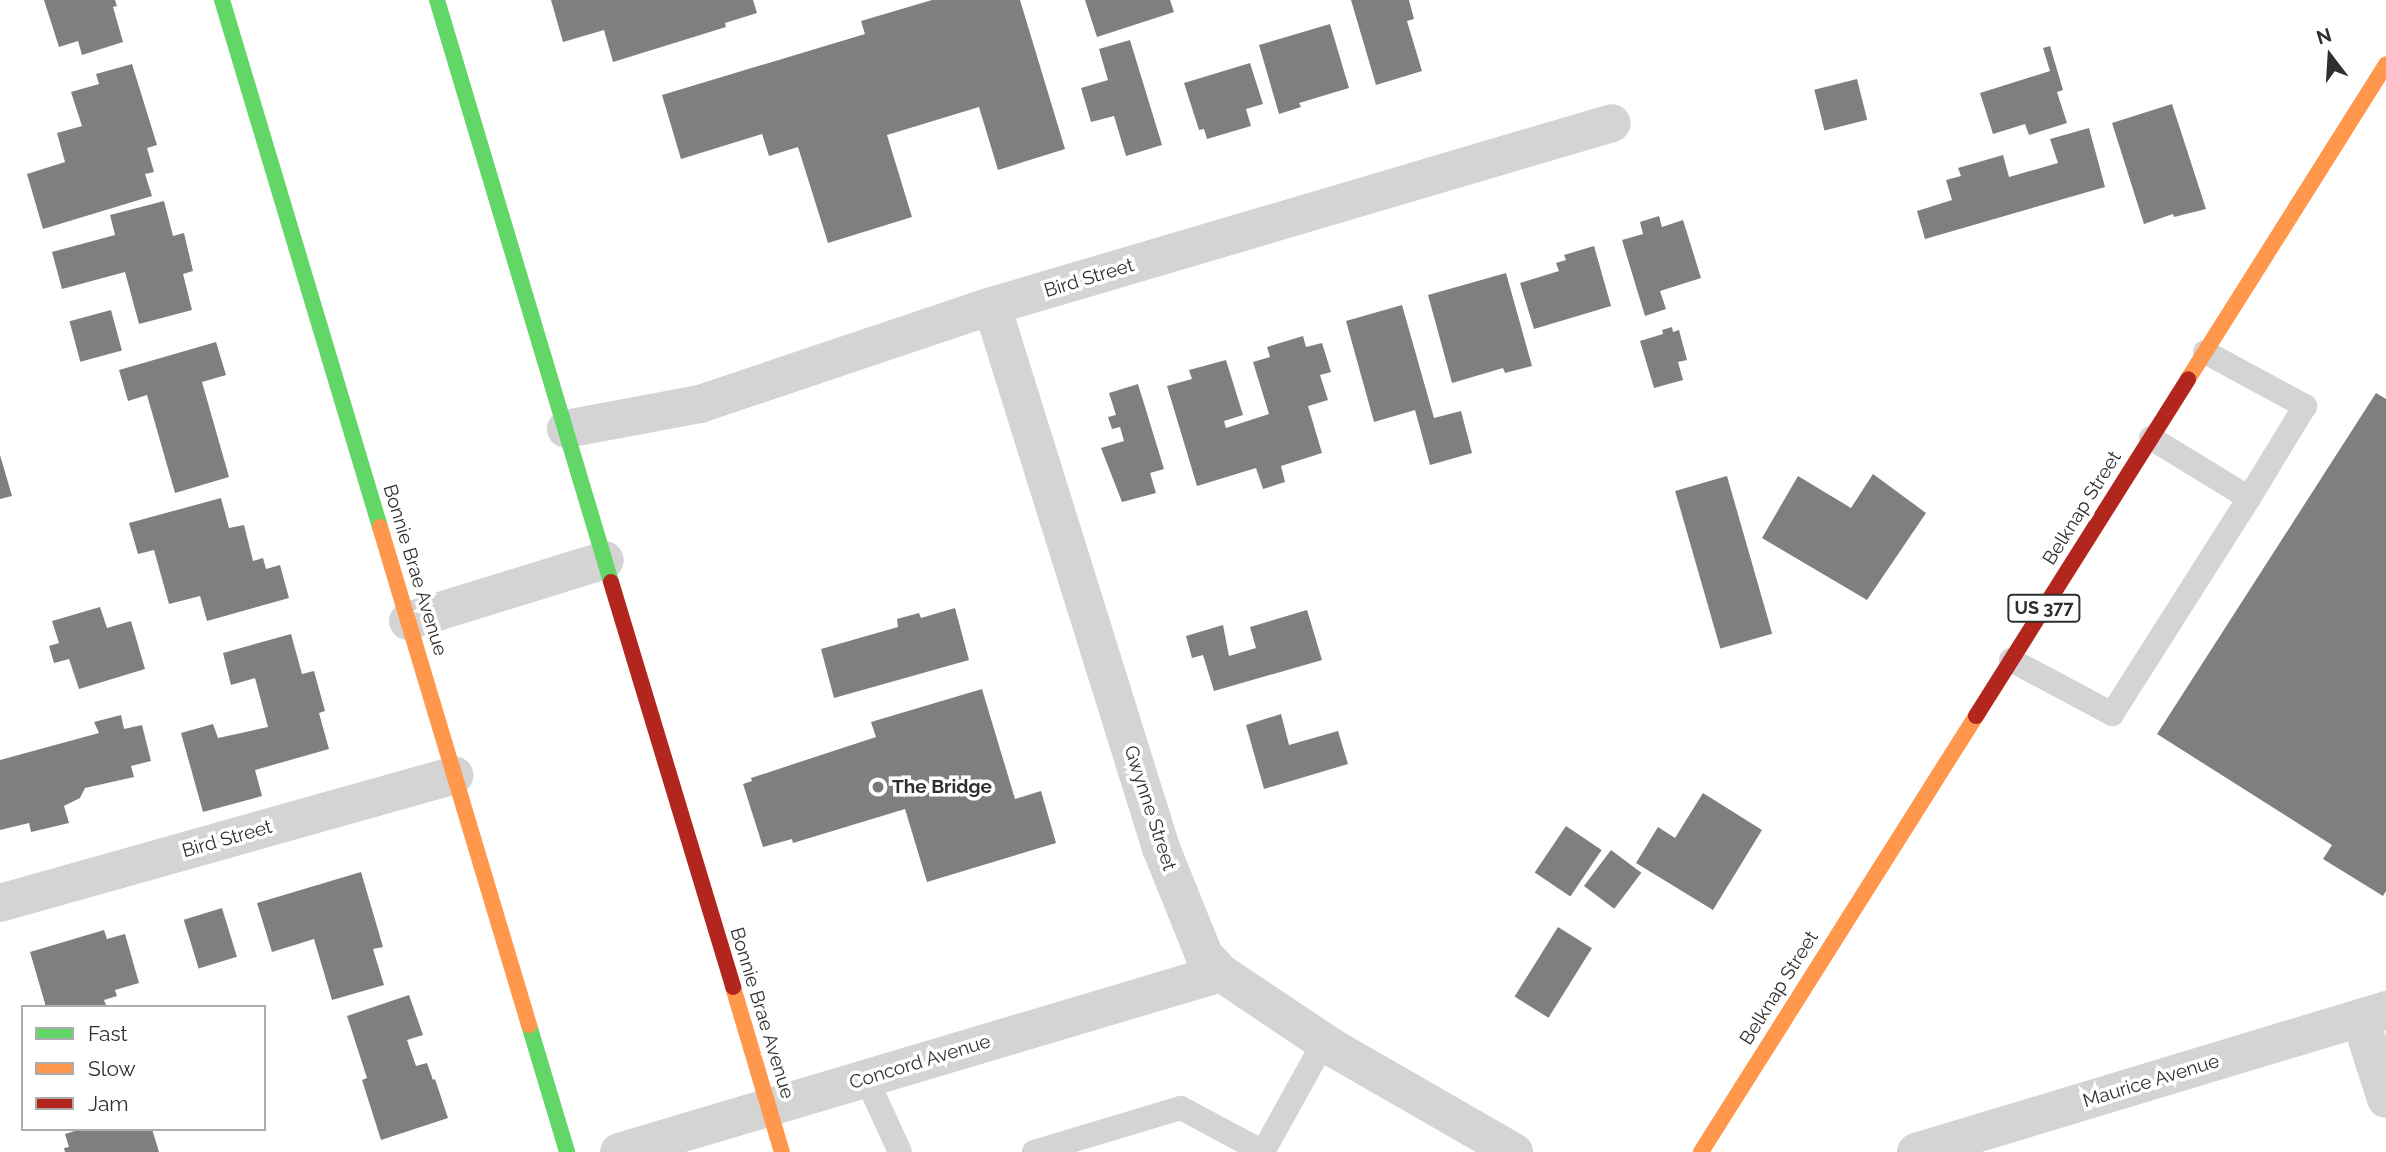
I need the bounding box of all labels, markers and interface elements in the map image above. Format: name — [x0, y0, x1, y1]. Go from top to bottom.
north arrow — [2295, 21, 2365, 91]
text: N — [2314, 23, 2334, 49]
street label: Bird Street — [1041, 254, 1137, 302]
street label: Belknap Street — [2038, 447, 2126, 569]
street label: Bonnie Brae Avenue — [378, 481, 452, 659]
road number: US 377 — [2007, 594, 2081, 622]
street label: Gwynne Street — [1119, 743, 1181, 873]
place label: The Bridge — [892, 776, 992, 798]
marker: The Bridge — [870, 779, 886, 795]
street label: Bird Street — [179, 815, 275, 863]
street label: Bonnie Brae Avenue — [725, 924, 799, 1102]
street label: Belknap Street — [1735, 927, 1823, 1049]
legend — [21, 1005, 266, 1131]
text: Fast — [88, 1021, 128, 1046]
street label: Concord Avenue — [846, 1030, 994, 1094]
street label: Maurice Avenue — [2080, 1049, 2222, 1113]
text: Slow — [88, 1056, 136, 1081]
text: Jam — [88, 1091, 129, 1116]

